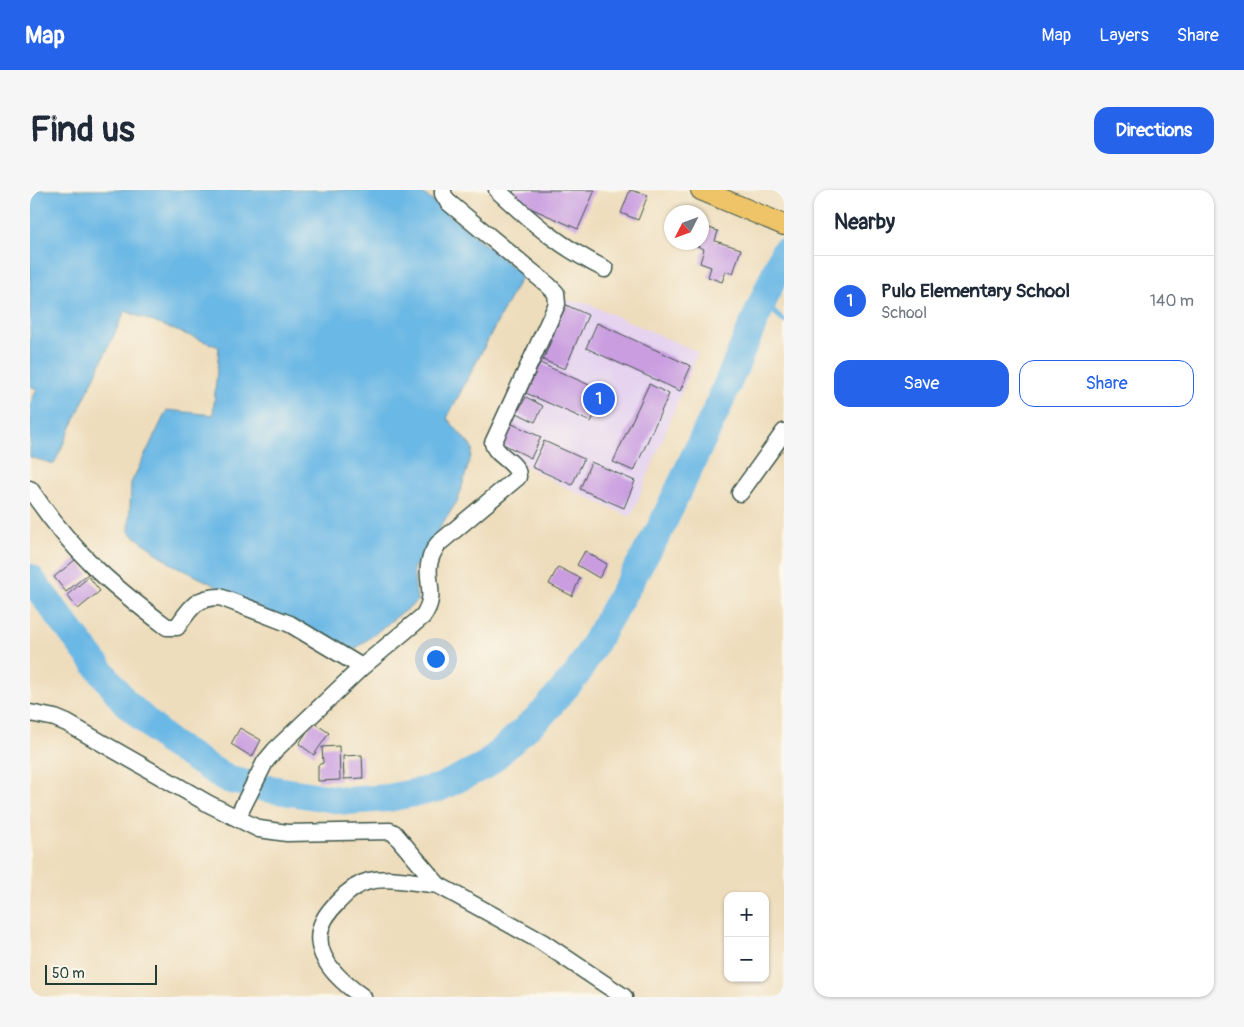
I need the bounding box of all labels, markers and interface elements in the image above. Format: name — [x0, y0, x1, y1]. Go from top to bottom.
text: Map — [25, 21, 65, 50]
text: Map — [1042, 24, 1071, 47]
text: Layers — [1099, 24, 1149, 47]
text: Share — [1177, 24, 1219, 47]
button: Directions — [1094, 107, 1214, 154]
text: Find us — [30, 108, 135, 152]
north arrow — [664, 205, 709, 250]
text: Nearby — [834, 209, 895, 236]
text: Pulo Elementary School — [881, 279, 1070, 303]
text: 1 — [847, 291, 853, 311]
text: 140 m — [1150, 291, 1194, 311]
text: School — [881, 303, 927, 323]
button: Save — [834, 360, 1009, 407]
button: Share — [1019, 360, 1194, 407]
pin: 1 — [583, 380, 615, 418]
your location — [423, 646, 449, 672]
map controls — [724, 892, 769, 982]
button: + — [724, 892, 769, 937]
button: − — [724, 937, 769, 982]
scale bar — [45, 962, 158, 985]
text: 50 m — [52, 965, 85, 982]

